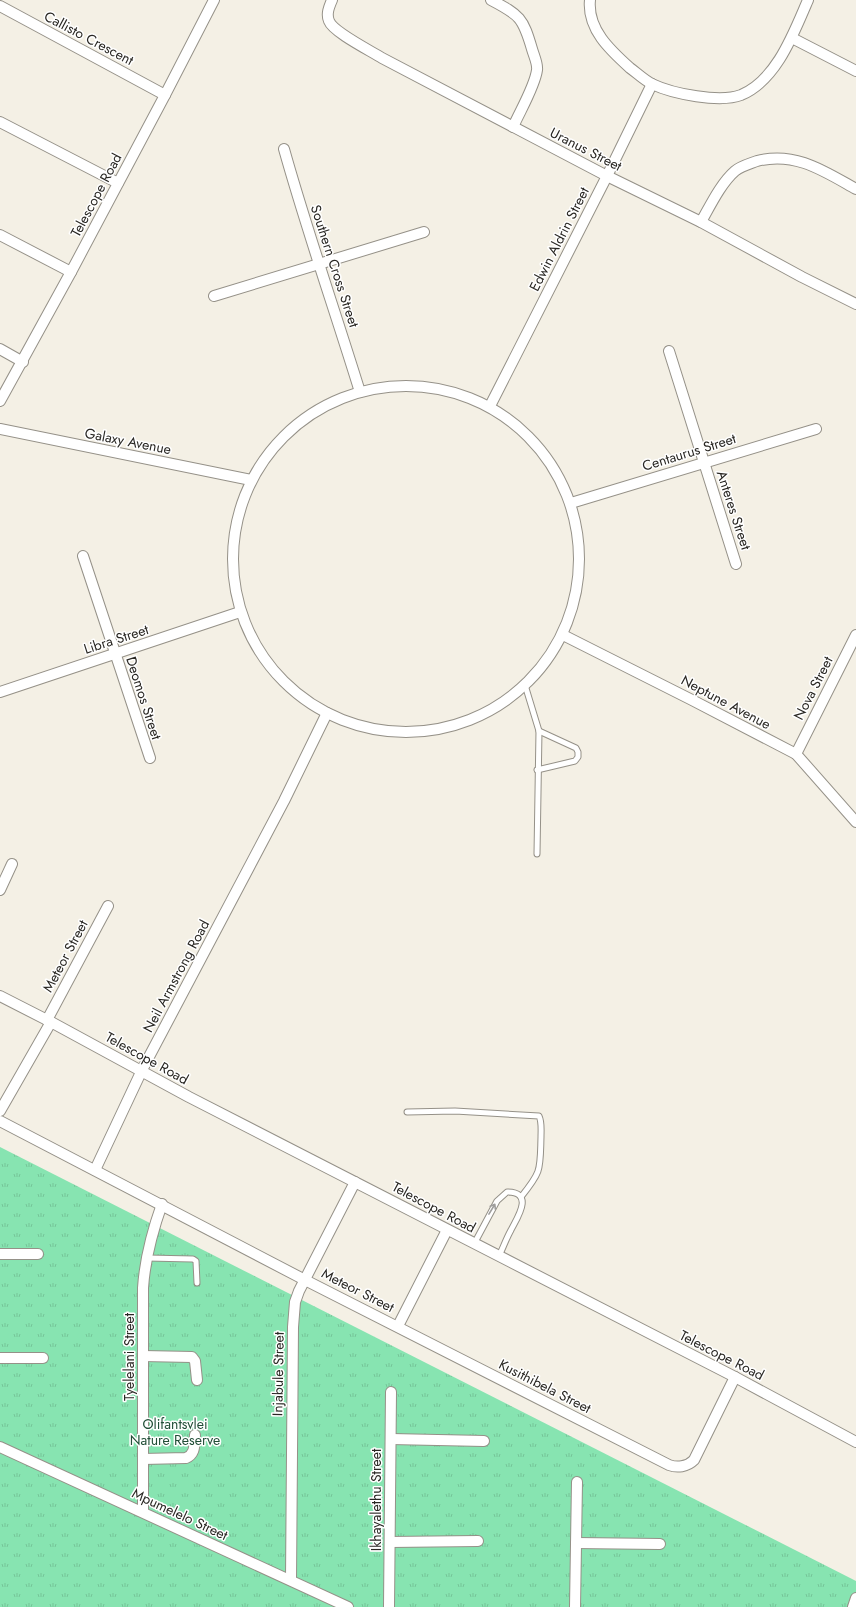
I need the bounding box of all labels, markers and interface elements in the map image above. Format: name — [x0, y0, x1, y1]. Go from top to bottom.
street label: Callisto Crescent — [41, 6, 138, 70]
street label: Uranus Street — [547, 122, 626, 176]
street label: Telescope Road — [65, 150, 127, 240]
street label: Edwin Aldrin Street — [524, 183, 594, 294]
street label: Southern Cross Street — [306, 202, 364, 330]
street label: Galaxy Avenue — [83, 423, 173, 459]
street label: Centaurus Street — [640, 428, 739, 476]
street label: Anteres Street — [712, 468, 756, 553]
street label: Libra Street — [81, 619, 152, 659]
street label: Nova Street — [788, 652, 838, 723]
street label: Deomos Street — [121, 654, 167, 743]
street label: Neptune Avenue — [678, 670, 774, 734]
street label: Meteor Street — [38, 916, 93, 996]
street label: Neil Armstrong Road — [138, 916, 214, 1036]
street label: Telescope Road — [102, 1027, 192, 1089]
street label: Telescope Road — [389, 1176, 479, 1238]
one-way arrow — [488, 1204, 496, 1215]
street label: Meteor Street — [318, 1263, 398, 1317]
street label: Tyelelani Street — [119, 1312, 139, 1401]
street label: Telescope Road — [676, 1325, 768, 1385]
street label: Injabule Street — [267, 1331, 289, 1416]
street label: Kusithibela Street — [495, 1354, 595, 1418]
park label: Olifantsvlei Nature Reserve — [130, 1414, 220, 1450]
street label: Ikhayalethu Street — [366, 1448, 386, 1551]
street label: Mpumelelo Street — [129, 1483, 232, 1545]

